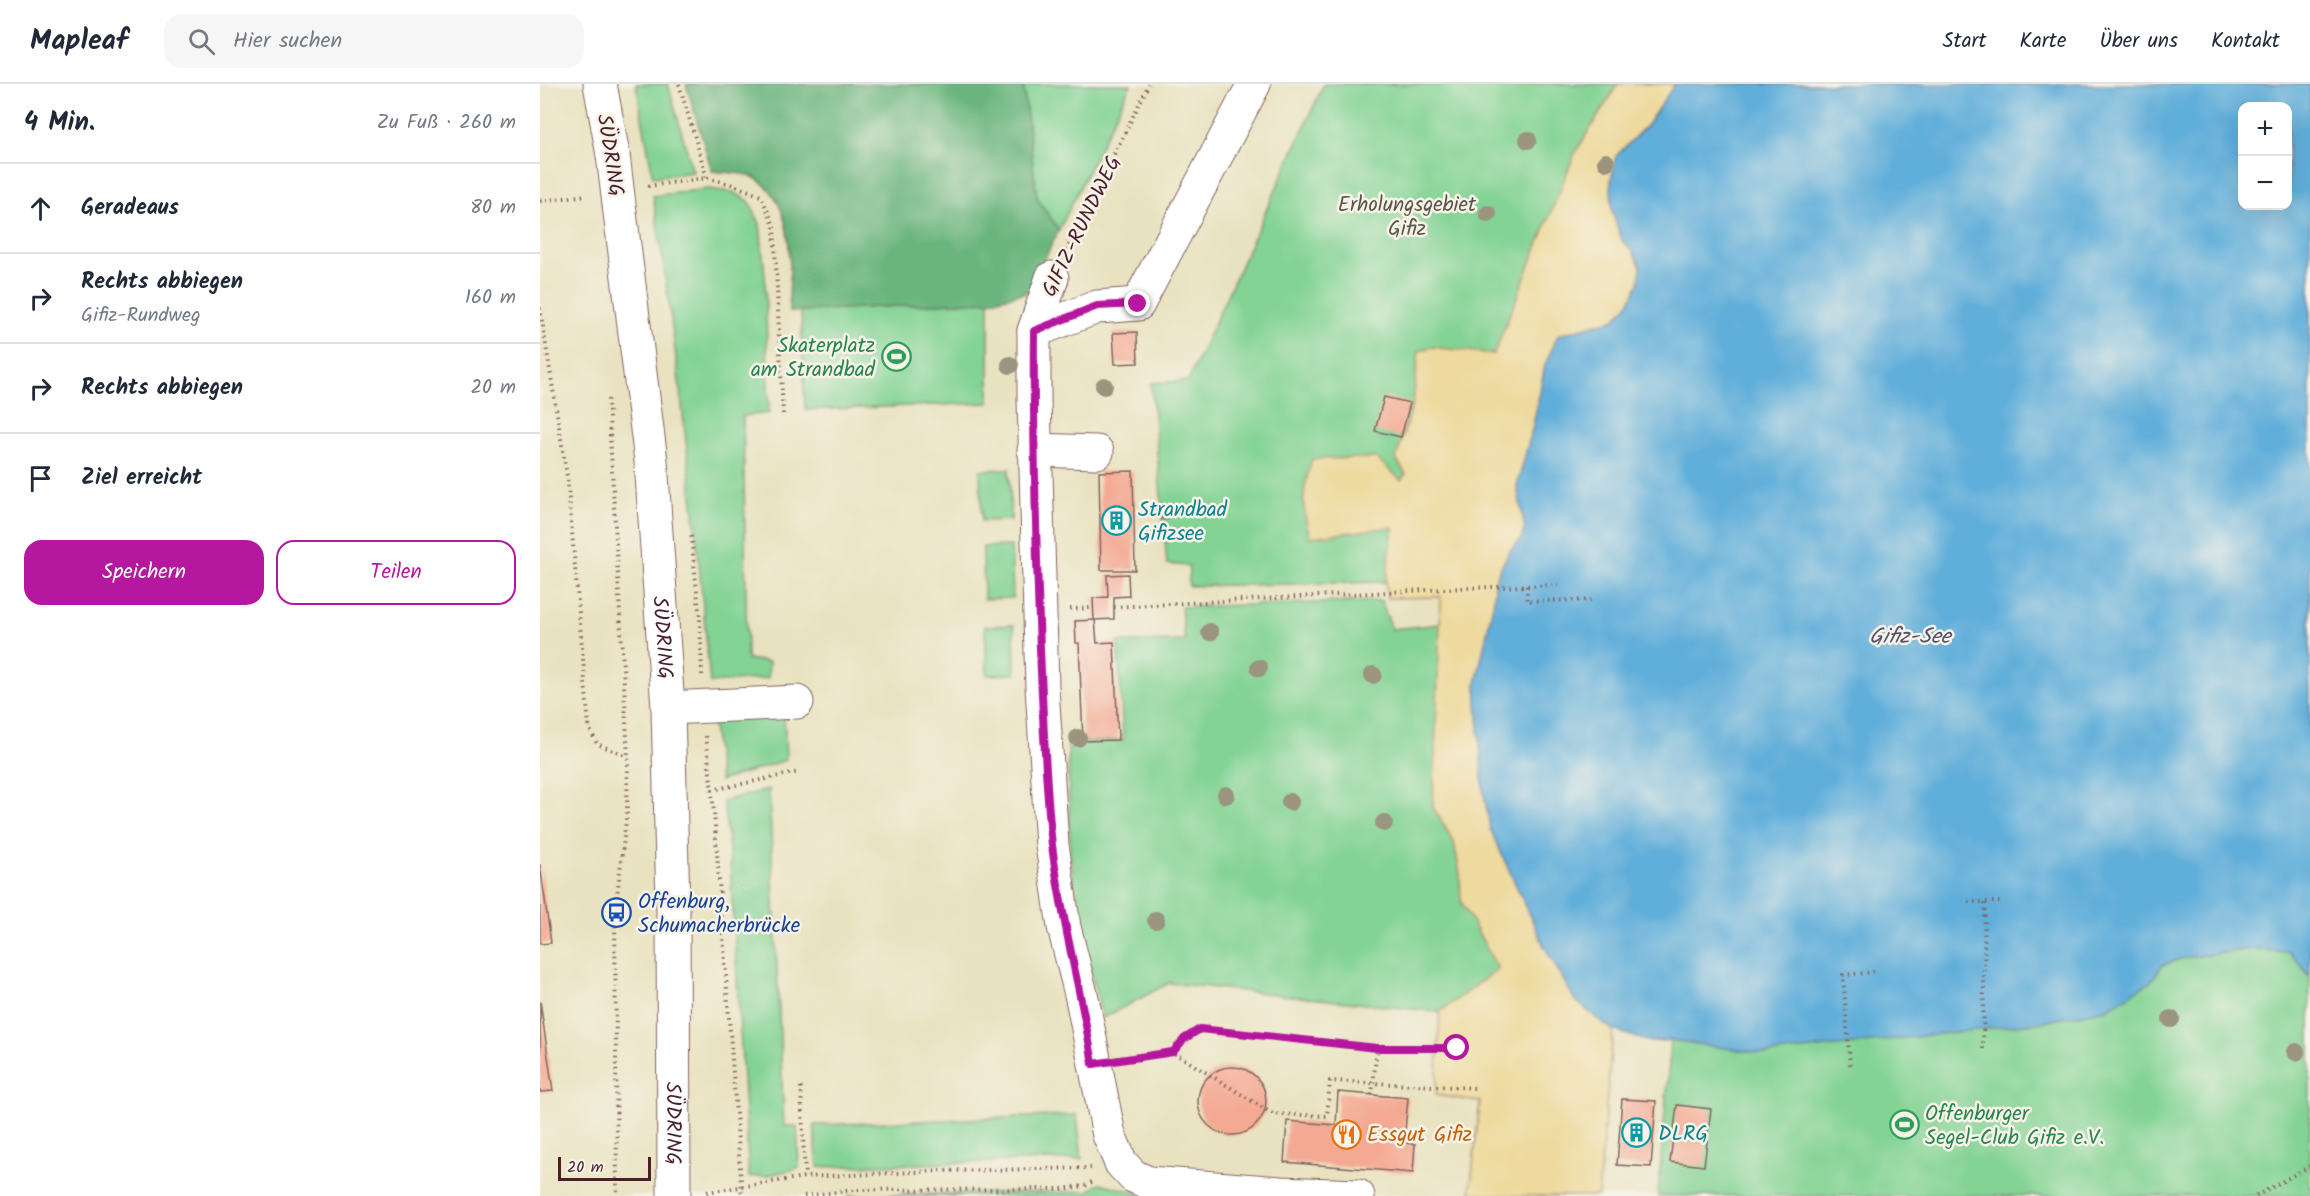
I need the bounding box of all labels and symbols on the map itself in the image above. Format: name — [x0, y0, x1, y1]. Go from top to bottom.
street label: SÜDRING — [587, 112, 632, 199]
street label: GIFIZ-RUNDWEG — [1034, 150, 1131, 303]
park label: Erholungsgebiet Gifiz — [1338, 189, 1477, 246]
route end — [1124, 290, 1150, 316]
place label: Skaterplatz am Strandbad — [751, 330, 876, 387]
sports icon: Skaterplatz am Strandbad — [880, 341, 912, 373]
place label: Strandbad Gifizsee — [1138, 494, 1228, 551]
building icon: Strandbad Gifizsee — [1101, 505, 1133, 537]
street label: SÜDRING — [642, 595, 681, 680]
water label: Gifiz-See — [1869, 620, 1953, 655]
place label: Offenburg, Schumacherbrücke — [638, 886, 801, 943]
bus stop icon: Offenburg, Schumacherbrücke — [601, 897, 633, 929]
route start — [1443, 1034, 1469, 1060]
street label: SÜDRING — [656, 1082, 689, 1165]
place label: Offenburger Segel-Club Gifiz e.V. — [1925, 1098, 2104, 1155]
sports icon: Offenburger Segel-Club Gifiz e.V. — [1888, 1109, 1920, 1141]
building icon: DLRG — [1621, 1117, 1653, 1149]
restaurant icon: Essgut Gifiz — [1330, 1118, 1362, 1150]
place label: DLRG — [1658, 1118, 1708, 1151]
place label: Essgut Gifiz — [1367, 1119, 1472, 1152]
scale bar — [558, 1154, 651, 1182]

